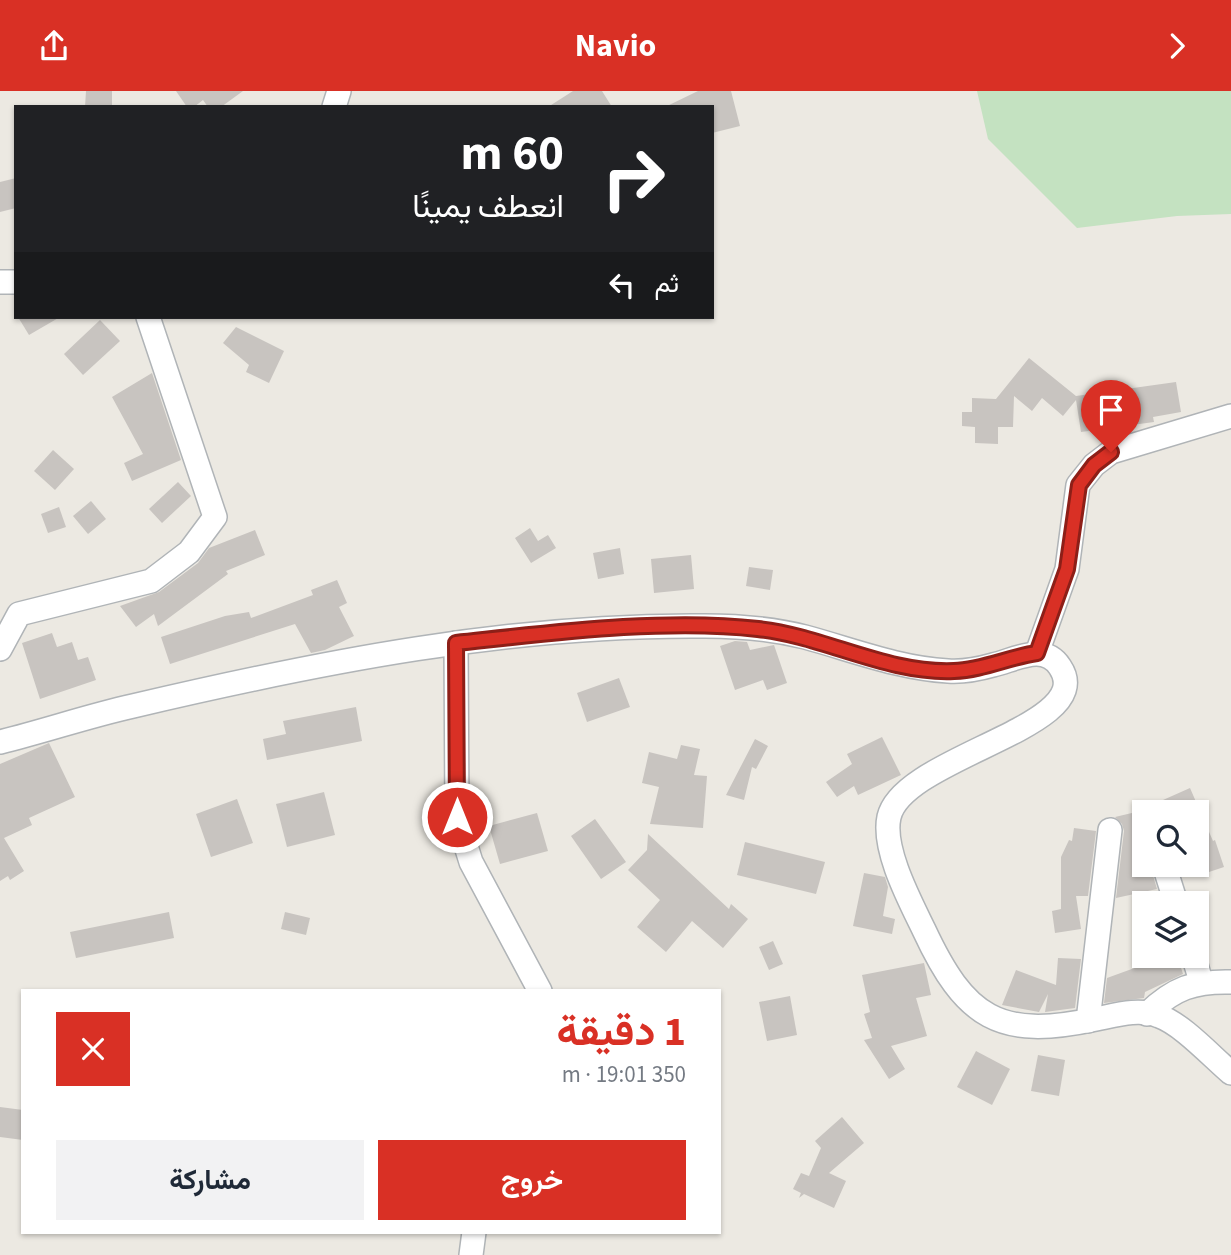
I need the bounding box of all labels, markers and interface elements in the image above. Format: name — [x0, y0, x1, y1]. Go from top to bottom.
text: Navio — [575, 23, 656, 69]
icon: share — [35, 27, 73, 65]
icon: forward — [1158, 27, 1196, 65]
text: 60 m — [460, 119, 564, 189]
icon: right — [588, 133, 679, 224]
text: انعطف يمينًا — [412, 184, 564, 230]
text: ثم — [655, 265, 679, 302]
icon: left — [603, 266, 641, 304]
pin — [1081, 380, 1141, 452]
icon: arrive — [1092, 391, 1130, 429]
position arrow — [420, 780, 494, 854]
map controls — [1132, 800, 1209, 968]
button: search — [1132, 800, 1209, 877]
button: layers — [1132, 891, 1209, 968]
text: 1 دقيقة — [556, 1002, 686, 1062]
button: close — [56, 1012, 130, 1086]
text: 350 m · 19:01 — [562, 1058, 686, 1091]
button: مشاركة — [56, 1140, 364, 1220]
button: خروج — [378, 1140, 686, 1220]

